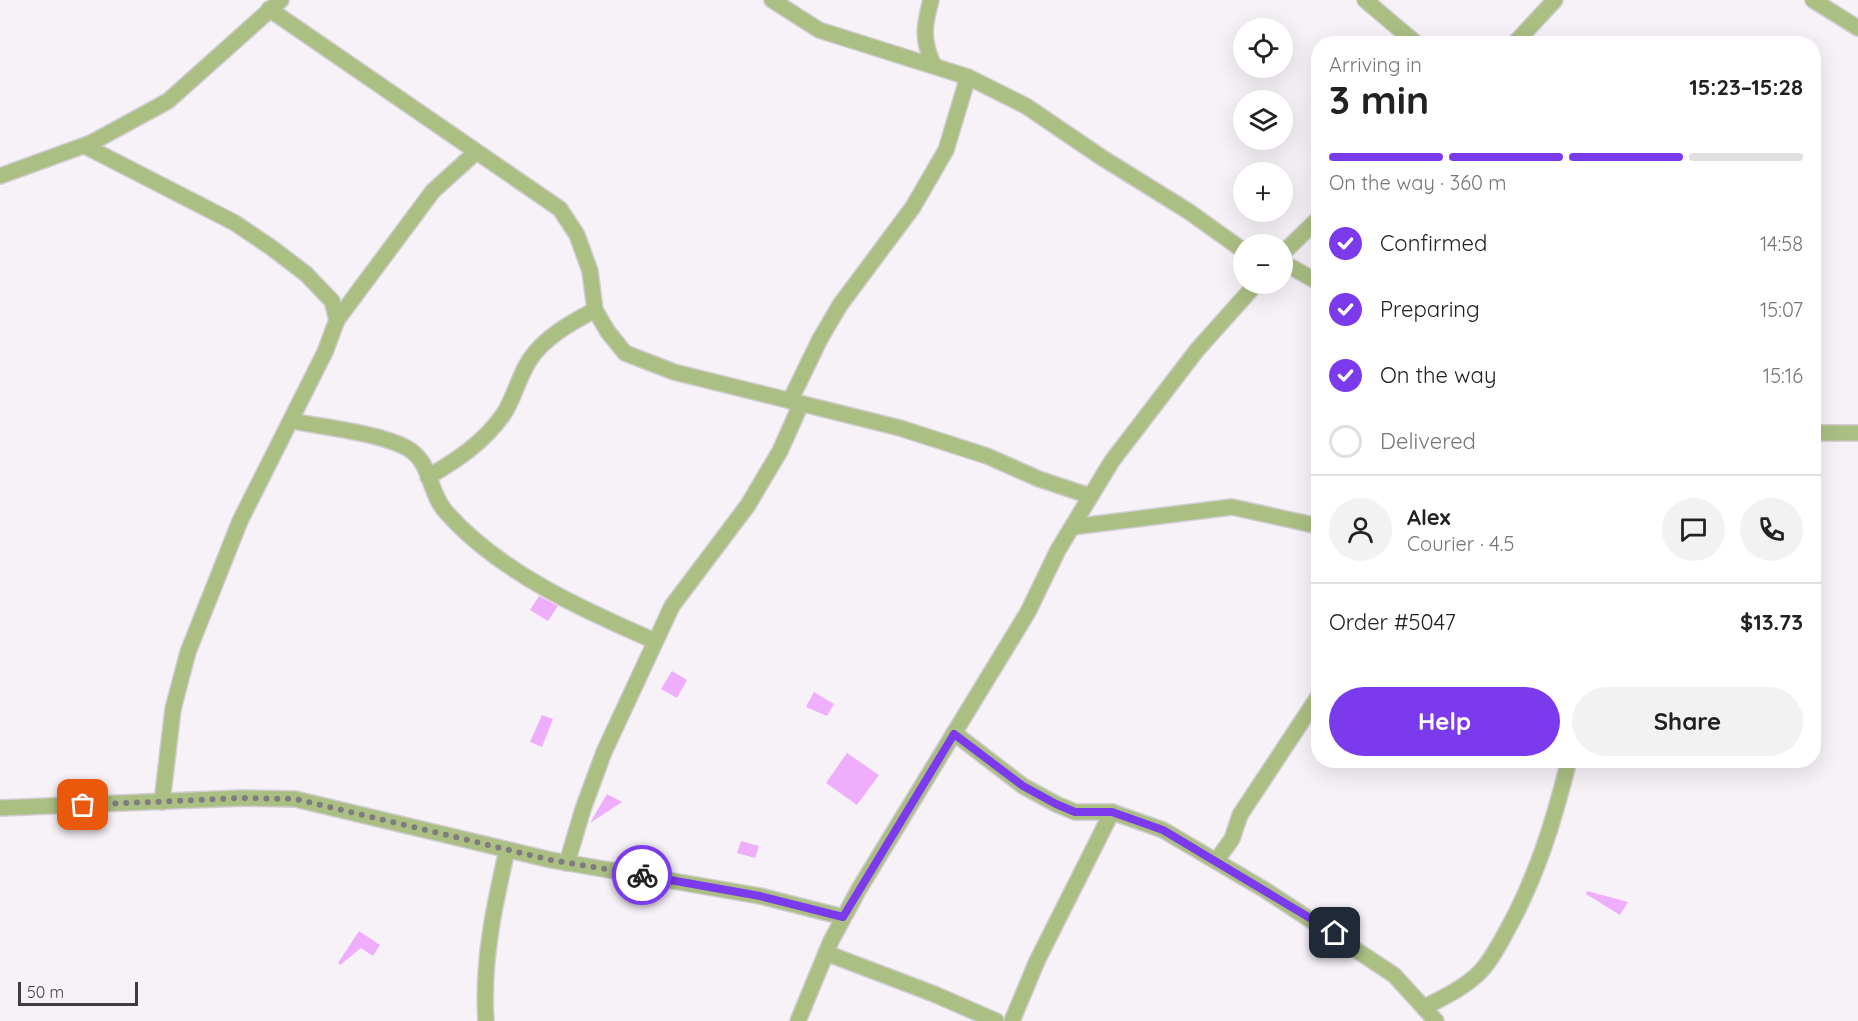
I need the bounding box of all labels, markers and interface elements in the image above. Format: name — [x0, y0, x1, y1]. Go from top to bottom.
map controls — [1233, 18, 1293, 294]
button: locate — [1233, 18, 1293, 78]
text: Arriving in — [1329, 52, 1422, 77]
text: 15:23–15:28 — [1689, 73, 1803, 101]
text: 3 min — [1329, 75, 1429, 124]
button: layers — [1233, 90, 1293, 150]
button: + — [1233, 162, 1293, 222]
text: On the way · 360 m — [1329, 170, 1507, 195]
icon: check — [1329, 227, 1362, 260]
text: Confirmed — [1380, 229, 1487, 257]
text: 14:58 — [1760, 231, 1803, 256]
button: − — [1233, 234, 1293, 294]
icon: check — [1329, 293, 1362, 326]
text: Preparing — [1380, 295, 1480, 323]
text: 15:07 — [1760, 297, 1803, 322]
icon: check — [1329, 359, 1362, 392]
text: On the way — [1380, 361, 1496, 389]
text: 15:16 — [1763, 363, 1803, 388]
text: Delivered — [1380, 427, 1476, 455]
button: person — [1329, 498, 1392, 561]
button: chat — [1662, 498, 1725, 561]
button: phone — [1740, 498, 1803, 561]
text: Alex — [1407, 503, 1450, 531]
text: Courier · 4.5 — [1407, 531, 1514, 556]
text: Order #5047 — [1329, 608, 1456, 636]
text: $13.73 — [1740, 608, 1803, 636]
button: Help — [1329, 687, 1560, 756]
button: Share — [1572, 687, 1803, 756]
pin — [57, 779, 108, 830]
icon: bag — [66, 788, 99, 821]
courier — [612, 845, 672, 905]
icon: bike — [626, 859, 659, 892]
pin — [1309, 907, 1360, 958]
icon: home — [1318, 916, 1351, 949]
scale bar — [18, 979, 138, 1006]
text: 50 m — [27, 982, 64, 1002]

